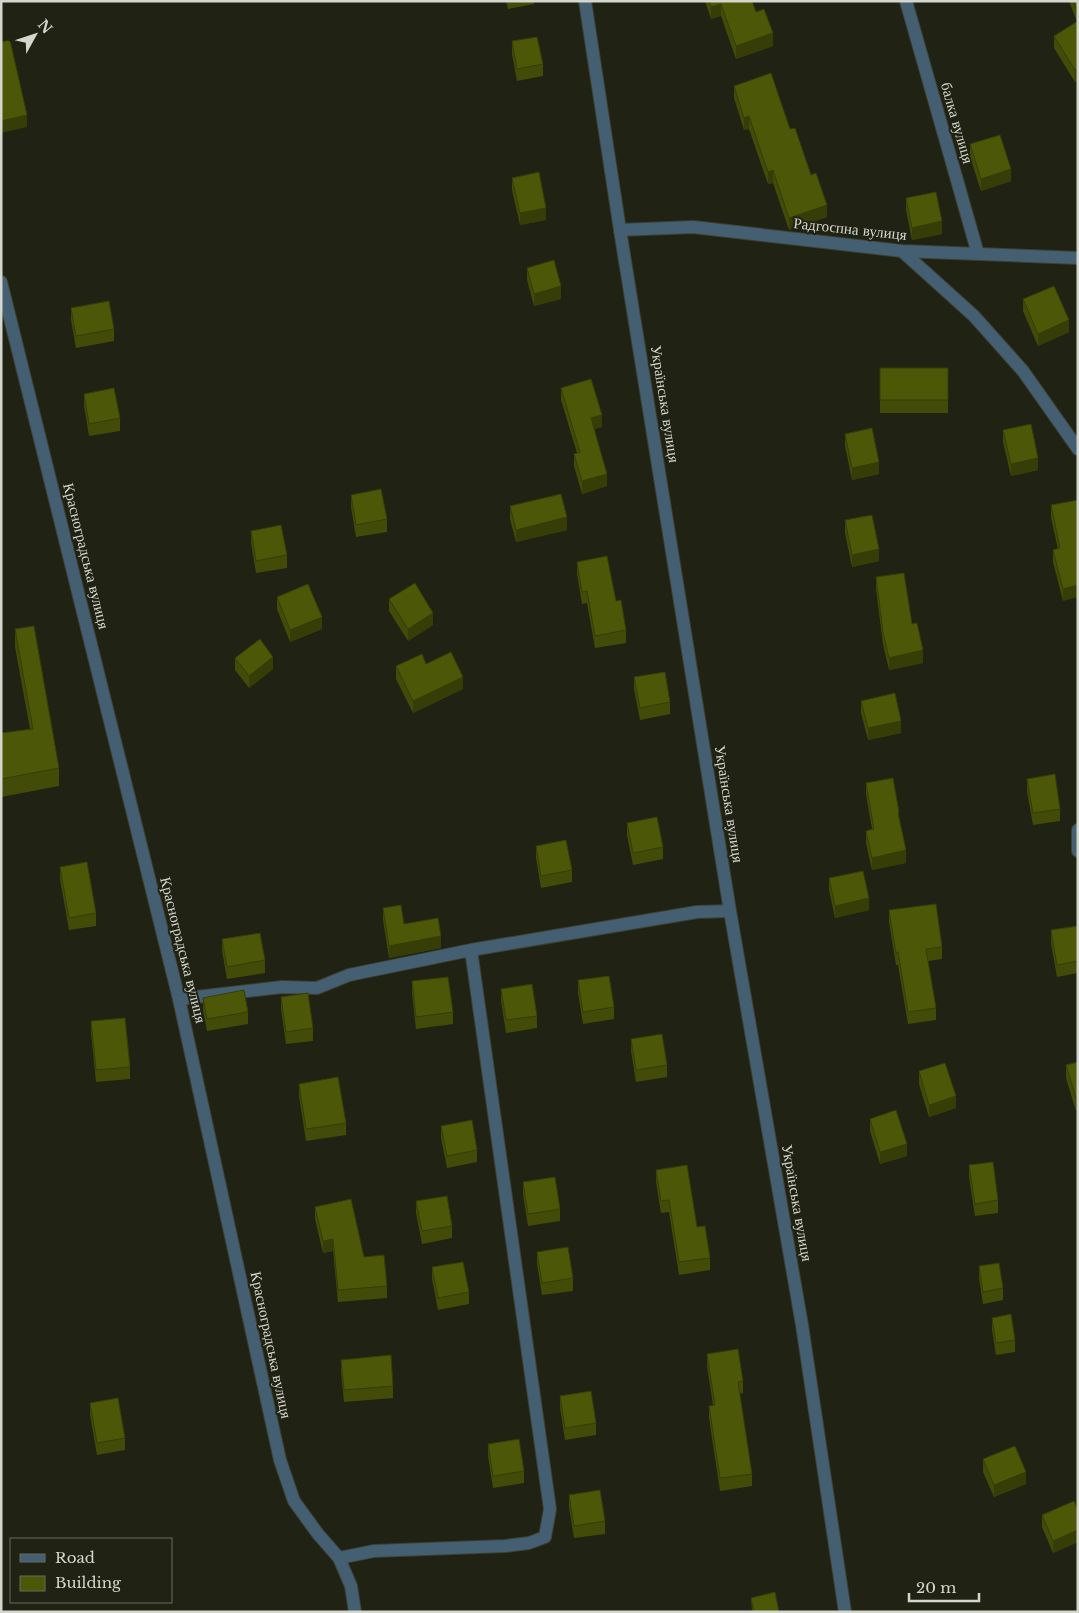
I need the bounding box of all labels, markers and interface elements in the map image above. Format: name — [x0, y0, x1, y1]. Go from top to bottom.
north arrow — [10, 10, 60, 60]
text: N — [34, 16, 56, 37]
street label: балка вулиця — [937, 80, 978, 166]
street label: Радгоспна вулиця — [792, 213, 908, 244]
street label: Українська вулиця — [647, 344, 684, 464]
street label: Красноградська вулиця — [59, 481, 114, 631]
street label: Українська вулиця — [711, 744, 748, 864]
street label: Красноградська вулиця — [156, 875, 211, 1025]
street label: Українська вулиця — [778, 1143, 817, 1263]
street label: Красноградська вулиця — [247, 1270, 296, 1420]
legend — [10, 1538, 172, 1603]
text: Road — [55, 1548, 95, 1567]
scale bar — [909, 1570, 979, 1602]
text: Building — [55, 1573, 122, 1592]
text: 20 m — [916, 1578, 956, 1597]

